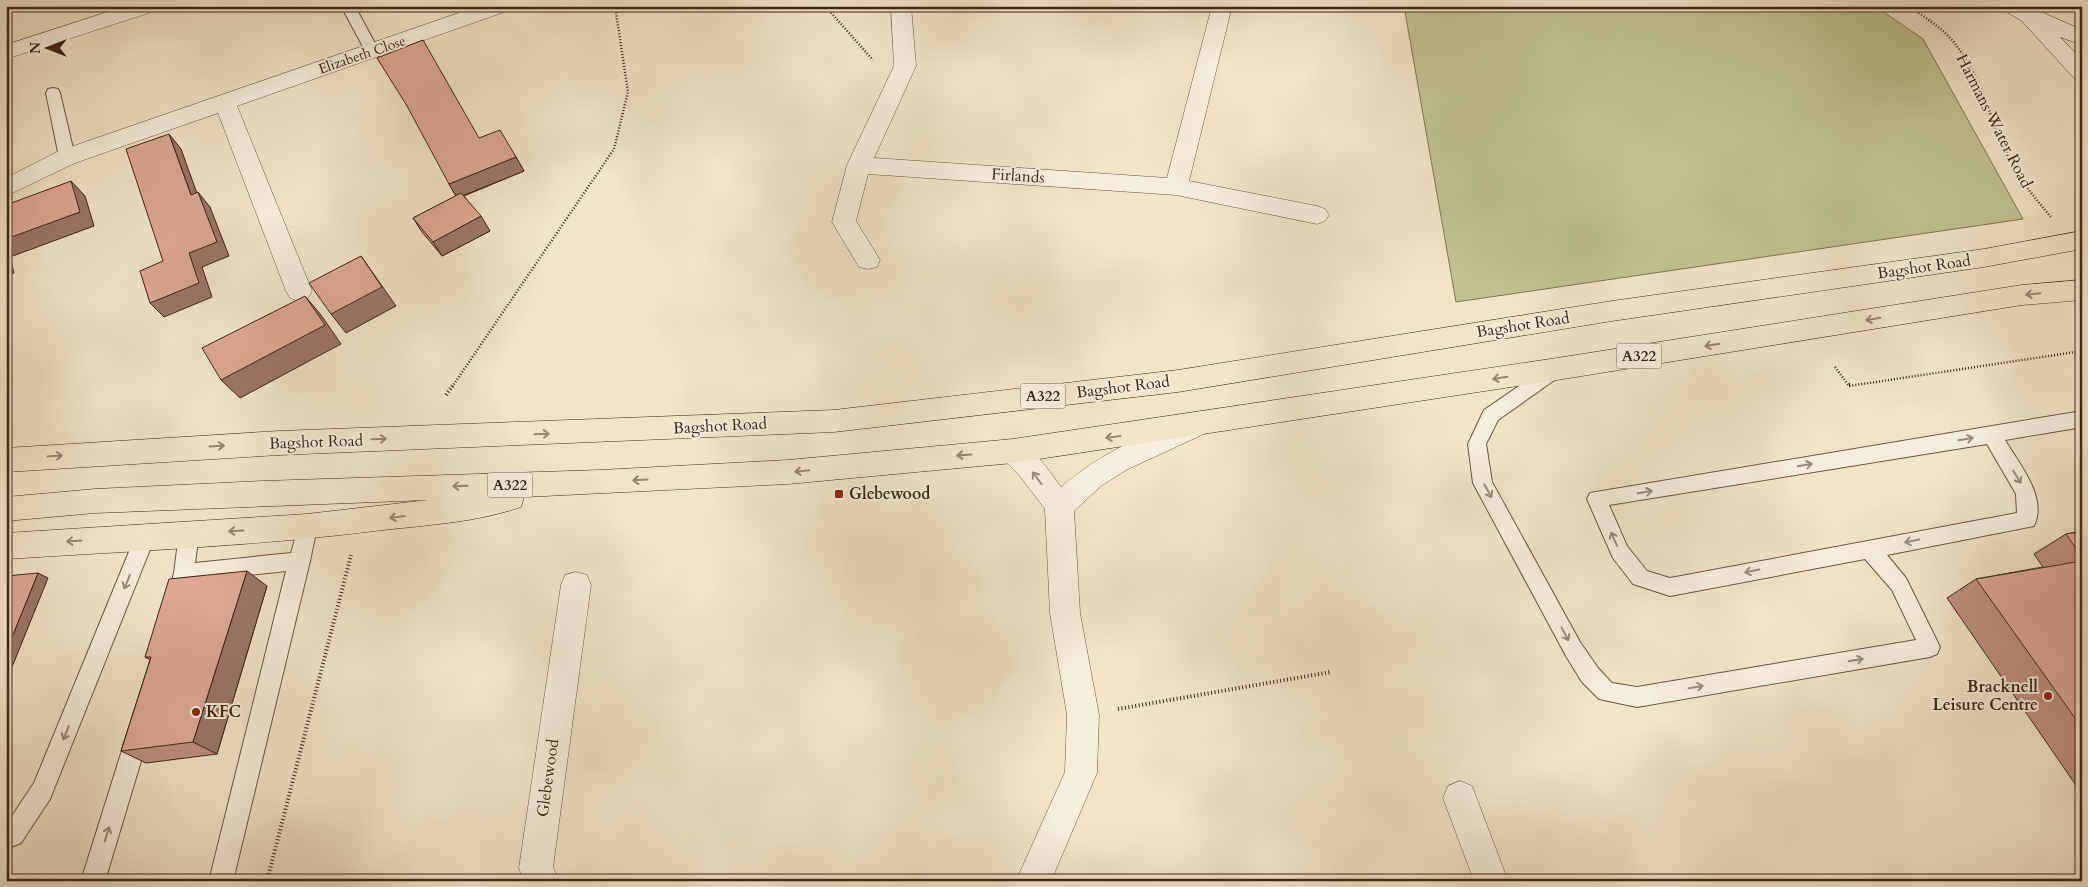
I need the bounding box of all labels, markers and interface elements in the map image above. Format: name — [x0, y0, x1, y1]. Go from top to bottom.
north arrow — [22, 22, 72, 72]
street label: Elizabeth Close — [316, 31, 408, 79]
text: N — [26, 42, 45, 54]
street label: Harmans Water Road — [1951, 50, 2038, 192]
street label: Firlands — [991, 163, 1045, 189]
street label: Bagshot Road — [1876, 249, 1973, 284]
one-way arrow — [2026, 290, 2042, 299]
street label: Bagshot Road — [1475, 307, 1572, 343]
one-way arrow — [1865, 315, 1881, 325]
one-way arrow — [1705, 340, 1721, 350]
road number: A322 — [1616, 344, 1662, 368]
street label: Bagshot Road — [1075, 370, 1171, 404]
one-way arrow — [1492, 374, 1508, 384]
road number: A322 — [1020, 384, 1066, 408]
street label: Bagshot Road — [672, 413, 768, 439]
street label: Bagshot Road — [269, 429, 364, 455]
one-way arrow — [534, 429, 550, 438]
one-way arrow — [1106, 432, 1122, 442]
one-way arrow — [1957, 434, 1973, 444]
one-way arrow — [371, 435, 387, 444]
one-way arrow — [209, 441, 225, 450]
one-way arrow — [956, 450, 972, 460]
one-way arrow — [47, 452, 63, 461]
one-way arrow — [1797, 460, 1813, 470]
one-way arrow — [795, 466, 811, 475]
one-way arrow — [2012, 470, 2022, 484]
one-way arrow — [1032, 471, 1042, 485]
road number: A322 — [488, 472, 532, 498]
one-way arrow — [633, 475, 649, 484]
one-way arrow — [453, 481, 469, 491]
place label: Glebewood — [849, 483, 930, 505]
one-way arrow — [1483, 483, 1493, 498]
one-way arrow — [1637, 486, 1653, 496]
marker: Glebewood — [833, 488, 845, 500]
one-way arrow — [390, 512, 406, 522]
one-way arrow — [228, 527, 244, 536]
one-way arrow — [1608, 531, 1617, 546]
one-way arrow — [1904, 536, 1920, 546]
one-way arrow — [66, 537, 82, 546]
one-way arrow — [1745, 567, 1761, 576]
one-way arrow — [121, 574, 131, 589]
one-way arrow — [1561, 626, 1570, 641]
one-way arrow — [1848, 655, 1864, 665]
place label: Bracknell Leisure Centre — [1933, 676, 2038, 716]
one-way arrow — [1688, 682, 1704, 692]
marker: Bracknell Leisure Centre — [2042, 690, 2054, 702]
place label: KFC — [206, 701, 241, 723]
marker: KFC — [190, 706, 202, 718]
one-way arrow — [60, 725, 70, 740]
street label: Glebewood — [532, 737, 564, 818]
one-way arrow — [103, 827, 113, 843]

